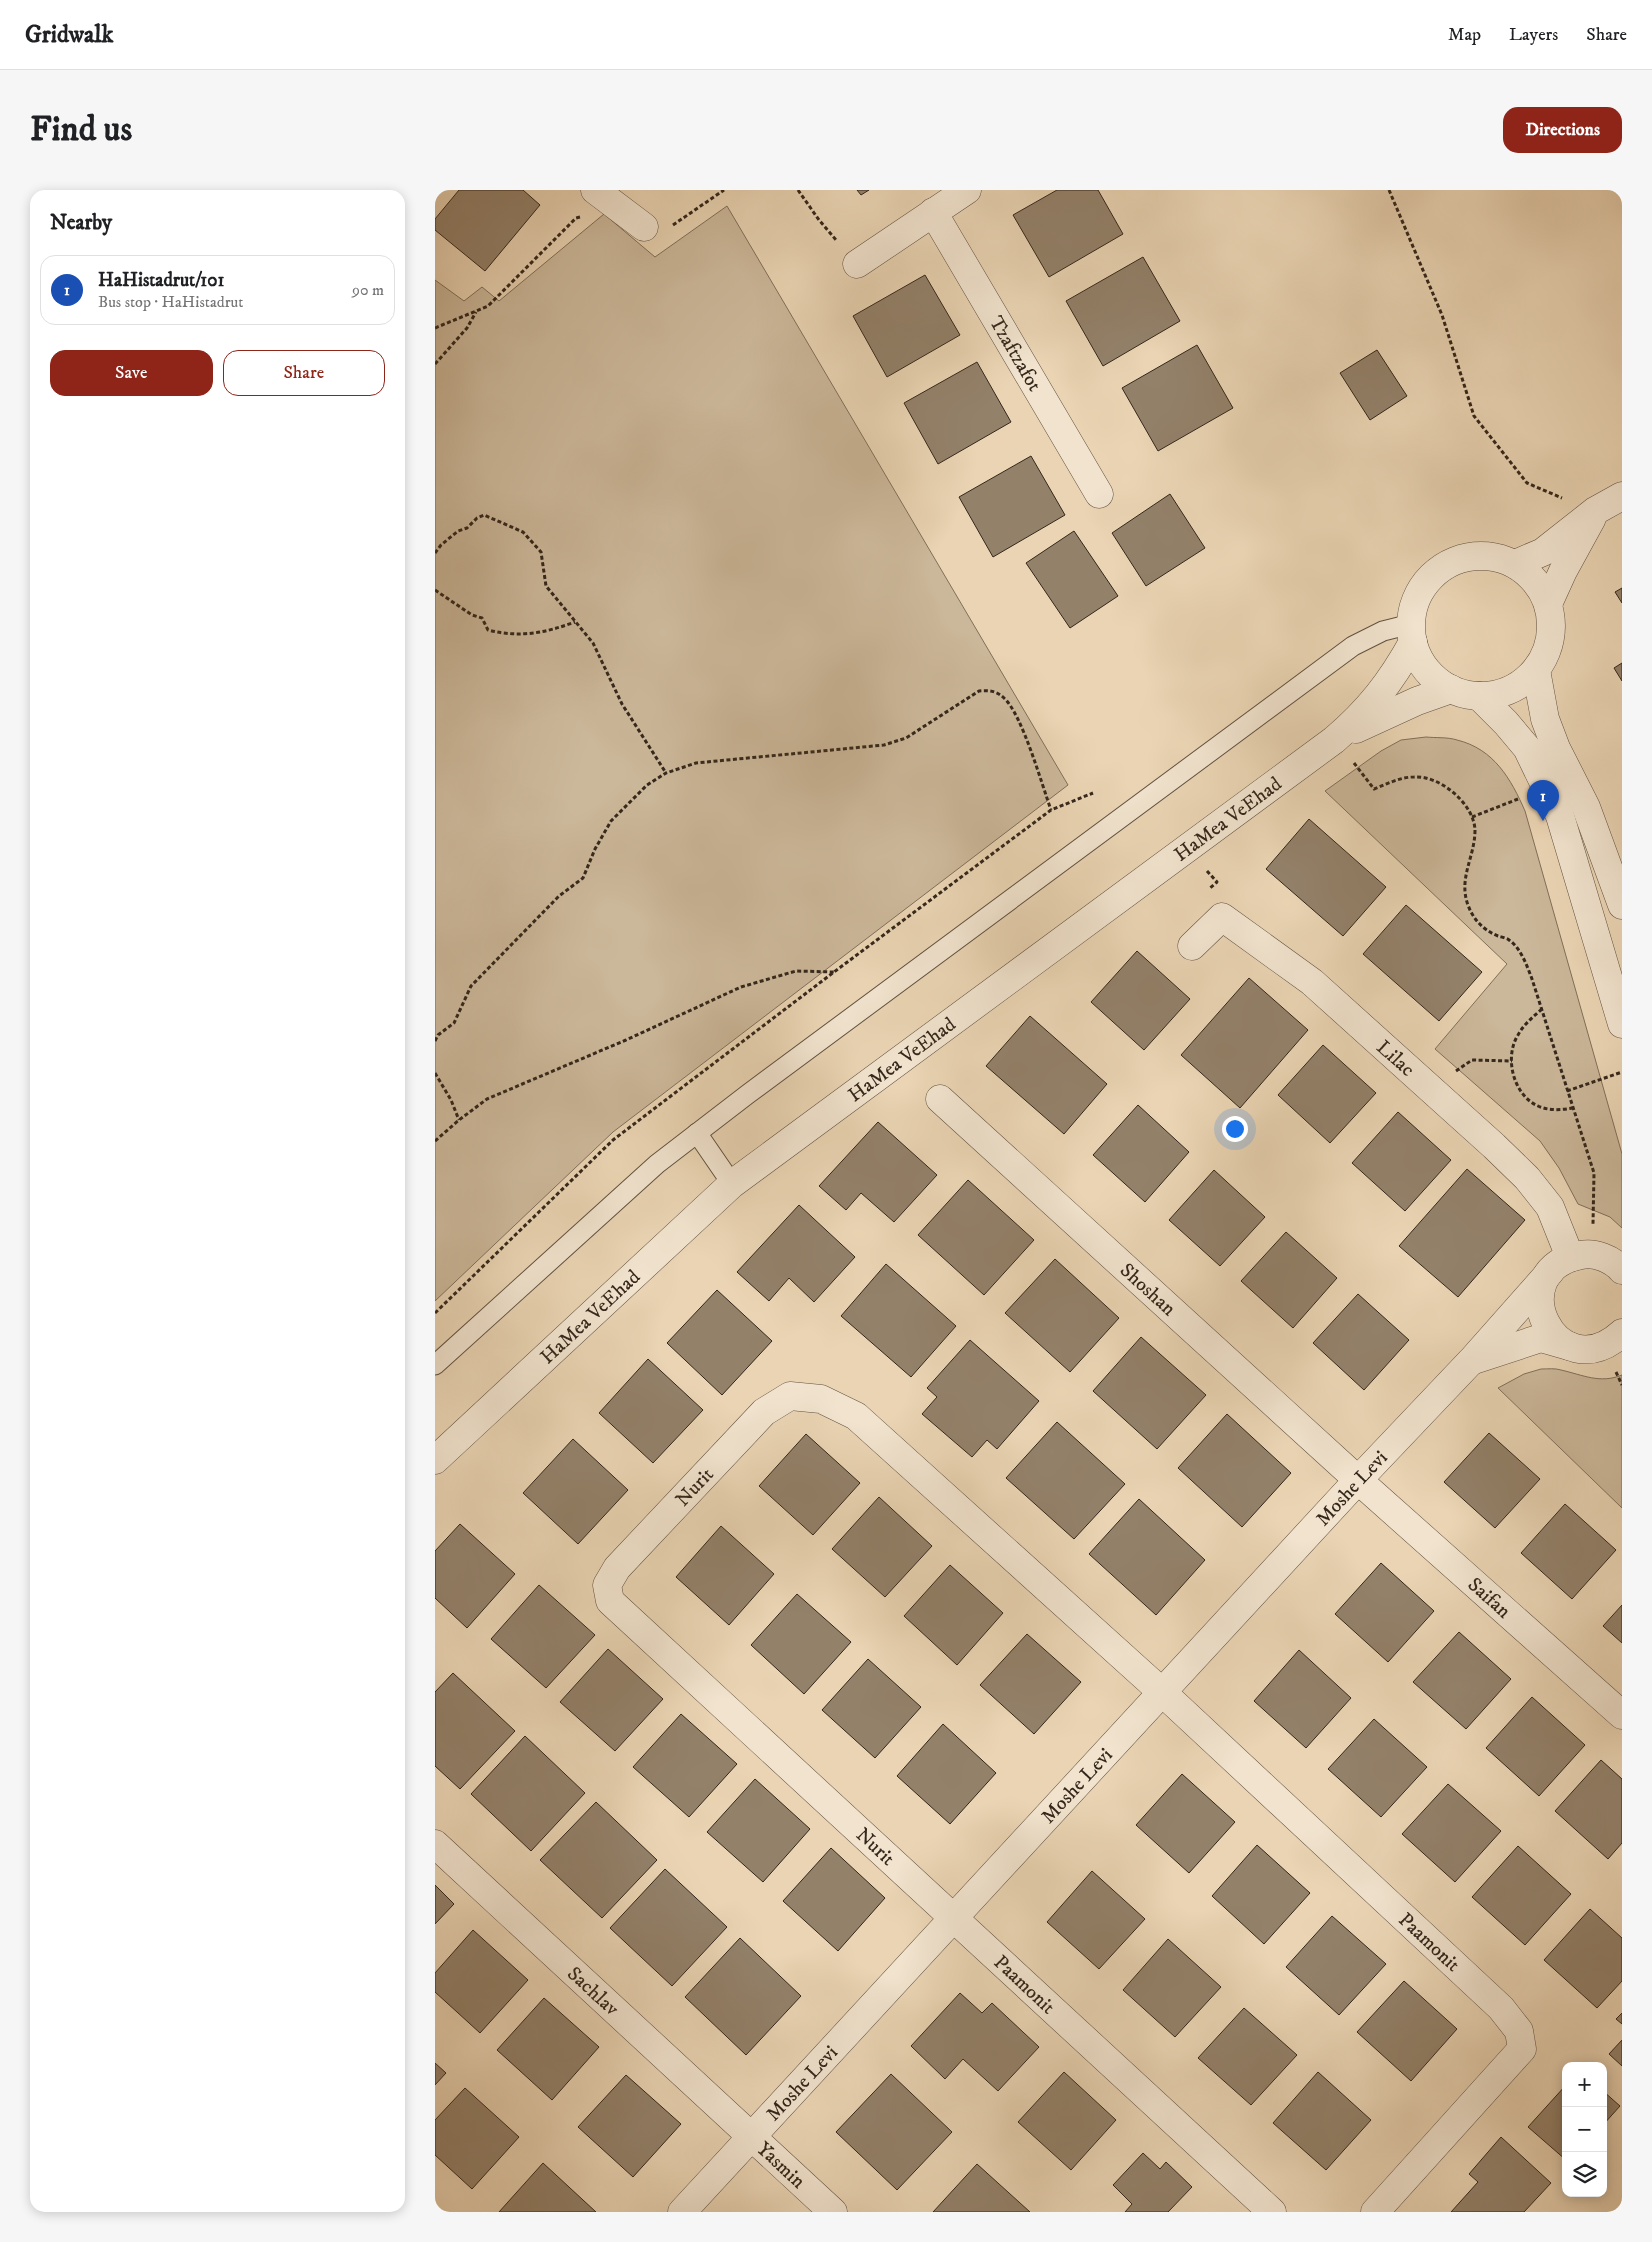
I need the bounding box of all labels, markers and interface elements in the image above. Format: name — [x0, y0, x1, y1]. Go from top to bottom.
text: Gridwalk — [25, 20, 113, 50]
text: Map — [1448, 24, 1481, 46]
text: Layers — [1509, 24, 1558, 46]
text: Share — [1586, 24, 1627, 46]
button: Directions — [1503, 107, 1622, 153]
text: Find us — [30, 108, 132, 152]
text: Nearby — [50, 210, 112, 236]
text: HaHistadrut/101 — [98, 269, 224, 292]
text: 1 — [64, 280, 70, 300]
text: 90 m — [352, 280, 384, 300]
text: Bus stop · HaHistadrut — [98, 292, 243, 312]
street label: Tzaftzafot — [983, 312, 1047, 396]
button: Save — [50, 350, 213, 396]
button: Share — [223, 350, 385, 396]
street label: HaMea VeEhad — [1170, 772, 1287, 868]
pin: 1 — [1527, 780, 1559, 821]
street label: HaMea VeEhad — [844, 1012, 961, 1108]
street label: Lilac — [1371, 1035, 1420, 1083]
your location — [1222, 1116, 1248, 1142]
street label: Shoshan — [1114, 1258, 1181, 1322]
street label: HaMea VeEhad — [535, 1265, 646, 1370]
street label: Moshe Levi — [1311, 1446, 1393, 1532]
street label: Nurit — [671, 1463, 719, 1512]
street label: Saifan — [1462, 1573, 1516, 1625]
street label: Moshe Levi — [1036, 1743, 1118, 1829]
street label: Nurit — [850, 1823, 900, 1871]
street label: Paamonit — [1393, 1908, 1465, 1978]
street label: Paamonit — [988, 1950, 1060, 2020]
street label: Sachlav — [562, 1962, 624, 2022]
street label: Moshe Levi — [761, 2041, 844, 2127]
map controls — [1562, 2062, 1607, 2197]
button: + — [1562, 2062, 1607, 2107]
button: − — [1562, 2107, 1607, 2152]
street label: Yasmin — [751, 2137, 810, 2195]
button: layers — [1562, 2152, 1607, 2197]

